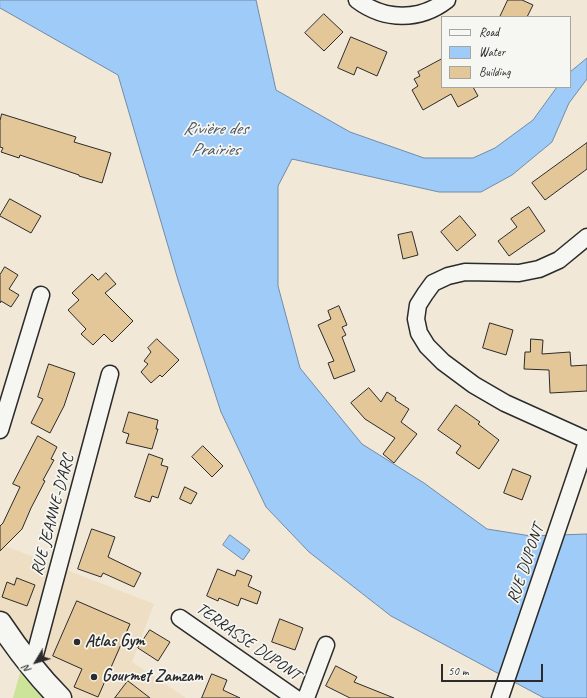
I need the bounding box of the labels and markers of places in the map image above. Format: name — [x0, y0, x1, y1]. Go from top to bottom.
place label: Atlas Gym — [85, 632, 145, 652]
marker: Atlas Gym — [72, 637, 82, 647]
place label: Gourmet Zamzam — [102, 667, 203, 687]
marker: Gourmet Zamzam — [89, 672, 99, 682]

